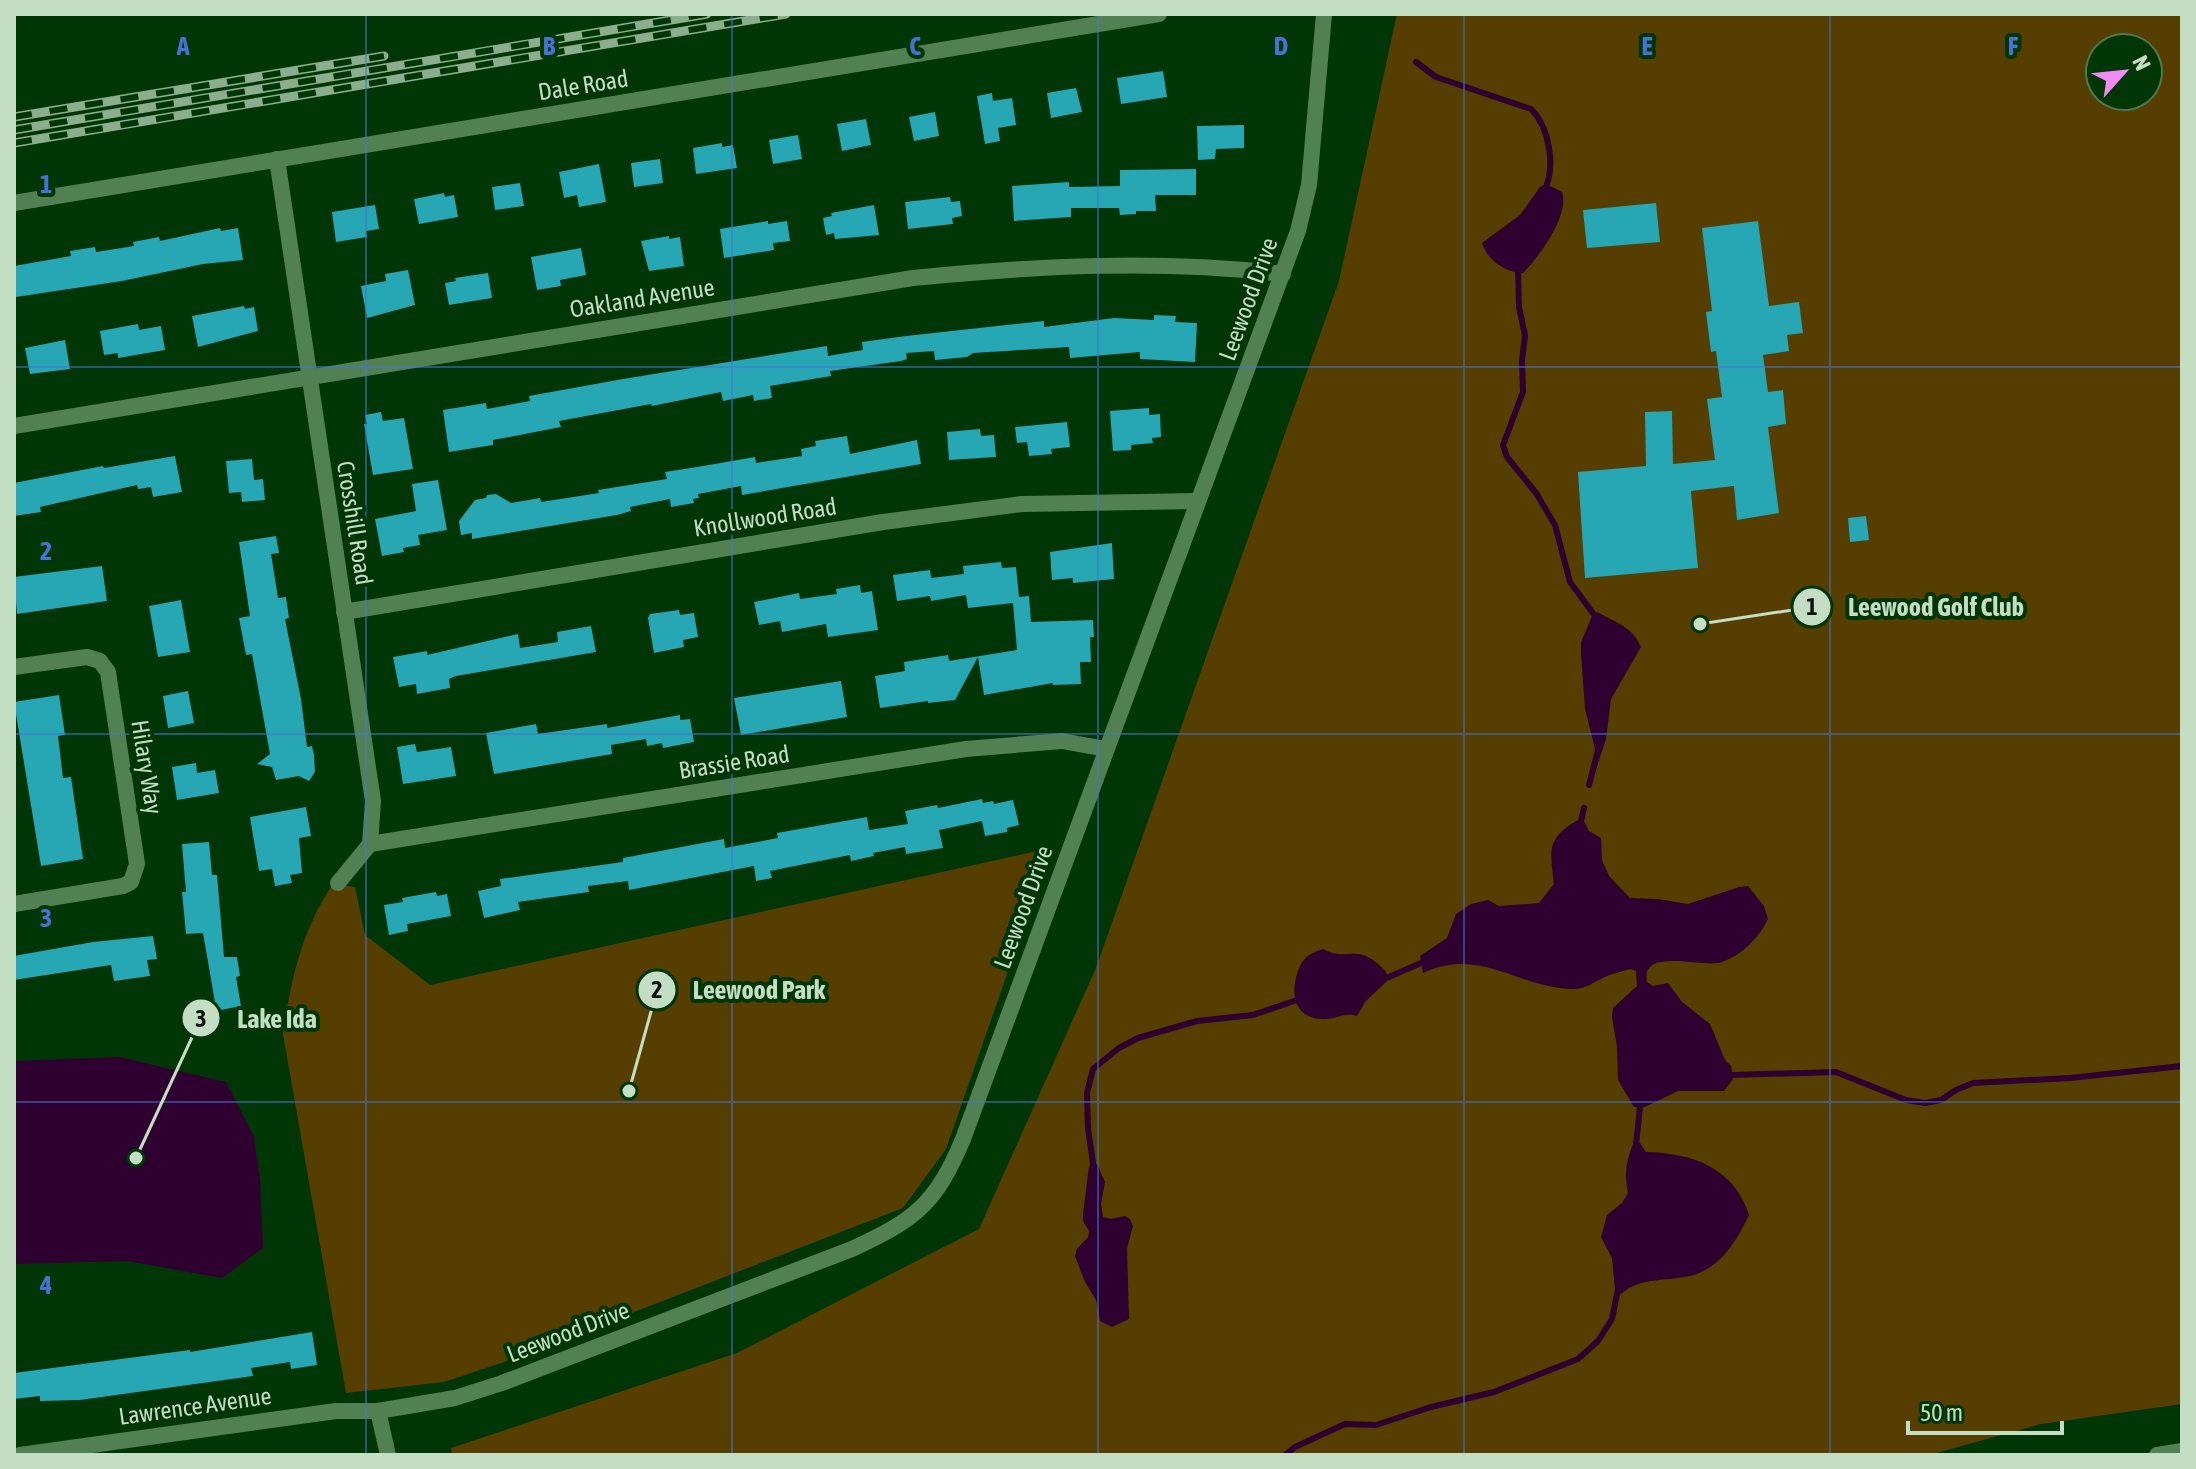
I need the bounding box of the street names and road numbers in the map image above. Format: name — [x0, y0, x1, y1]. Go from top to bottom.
street label: Dale Road — [536, 65, 630, 105]
street label: Leewood Drive — [1213, 234, 1283, 364]
street label: Oakland Avenue — [568, 273, 716, 323]
street label: Crosshill Road — [332, 459, 378, 587]
street label: Knollwood Road — [692, 492, 838, 542]
street label: Hilary Way — [126, 718, 168, 816]
street label: Brassie Road — [677, 740, 791, 784]
street label: Leewood Drive — [988, 842, 1058, 972]
street label: Leewood Drive — [503, 1296, 633, 1368]
street label: Lawrence Avenue — [117, 1382, 273, 1430]

